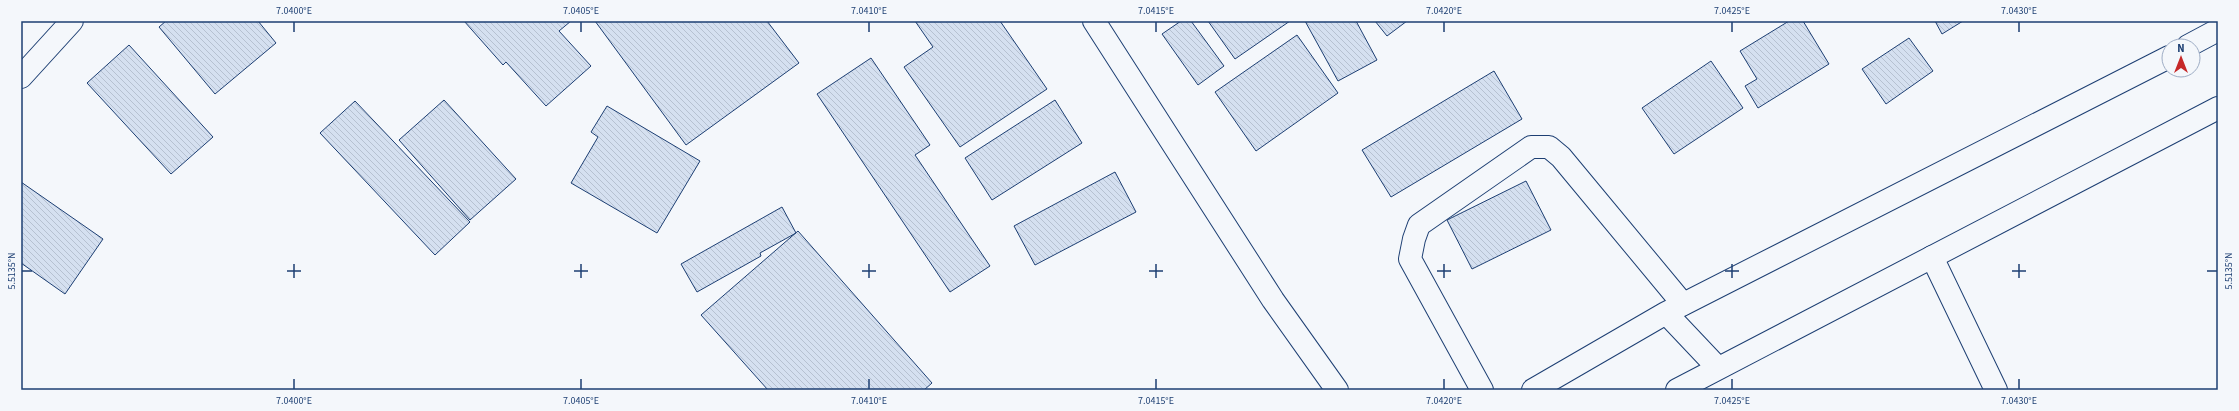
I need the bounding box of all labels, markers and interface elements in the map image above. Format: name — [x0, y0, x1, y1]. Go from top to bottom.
text: 7.0400°E — [276, 4, 312, 18]
text: 7.0405°E — [563, 4, 599, 18]
text: 7.0410°E — [851, 4, 887, 18]
text: 7.0415°E — [1138, 4, 1174, 18]
text: 7.0420°E — [1426, 4, 1462, 18]
text: 7.0425°E — [1714, 4, 1750, 18]
text: 7.0430°E — [2001, 4, 2037, 18]
north arrow — [2161, 38, 2201, 78]
text: N — [2177, 41, 2185, 56]
text: 5.5135°N — [5, 252, 19, 290]
text: 5.5135°N — [2222, 252, 2236, 290]
text: 7.0400°E — [276, 394, 312, 408]
text: 7.0405°E — [563, 394, 599, 408]
text: 7.0410°E — [851, 394, 887, 408]
text: 7.0415°E — [1138, 394, 1174, 408]
text: 7.0420°E — [1426, 394, 1462, 408]
text: 7.0425°E — [1714, 394, 1750, 408]
text: 7.0430°E — [2001, 394, 2037, 408]

